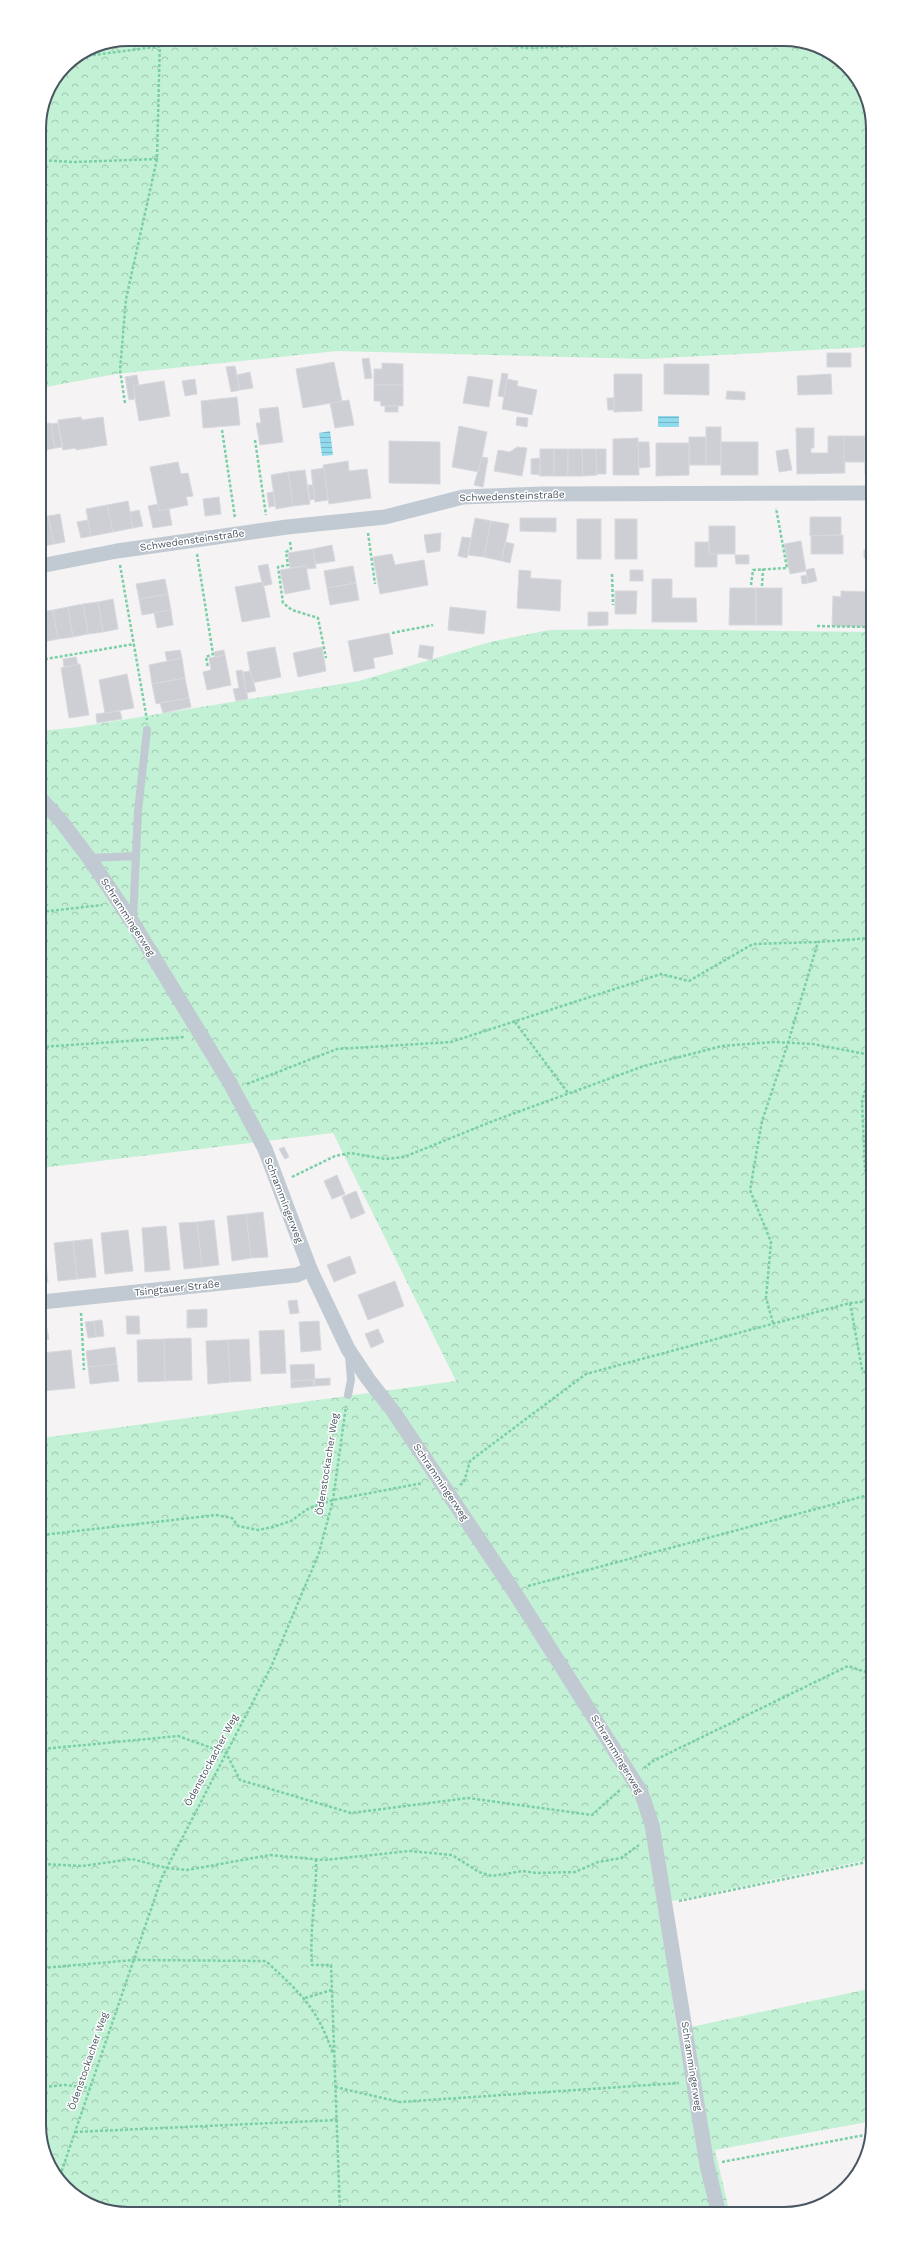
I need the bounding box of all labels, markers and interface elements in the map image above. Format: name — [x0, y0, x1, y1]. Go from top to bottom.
street label: Schwedensteinstraße — [459, 489, 565, 503]
street label: Schwedensteinstraße — [139, 527, 245, 553]
street label: Schrammingerweg — [99, 876, 158, 958]
street label: Schrammingerweg — [263, 1156, 306, 1245]
street label: Tsingtauer Straße — [134, 1278, 220, 1298]
street label: Ödenstockacher Weg — [314, 1412, 341, 1516]
street label: Schrammingerweg — [411, 1442, 471, 1523]
street label: Ödenstockacher Weg — [182, 1711, 240, 1808]
street label: Schrammingerweg — [589, 1713, 645, 1796]
street label: Ödenstockacher Weg — [66, 2010, 110, 2111]
street label: Schrammingerweg — [680, 2021, 705, 2112]

